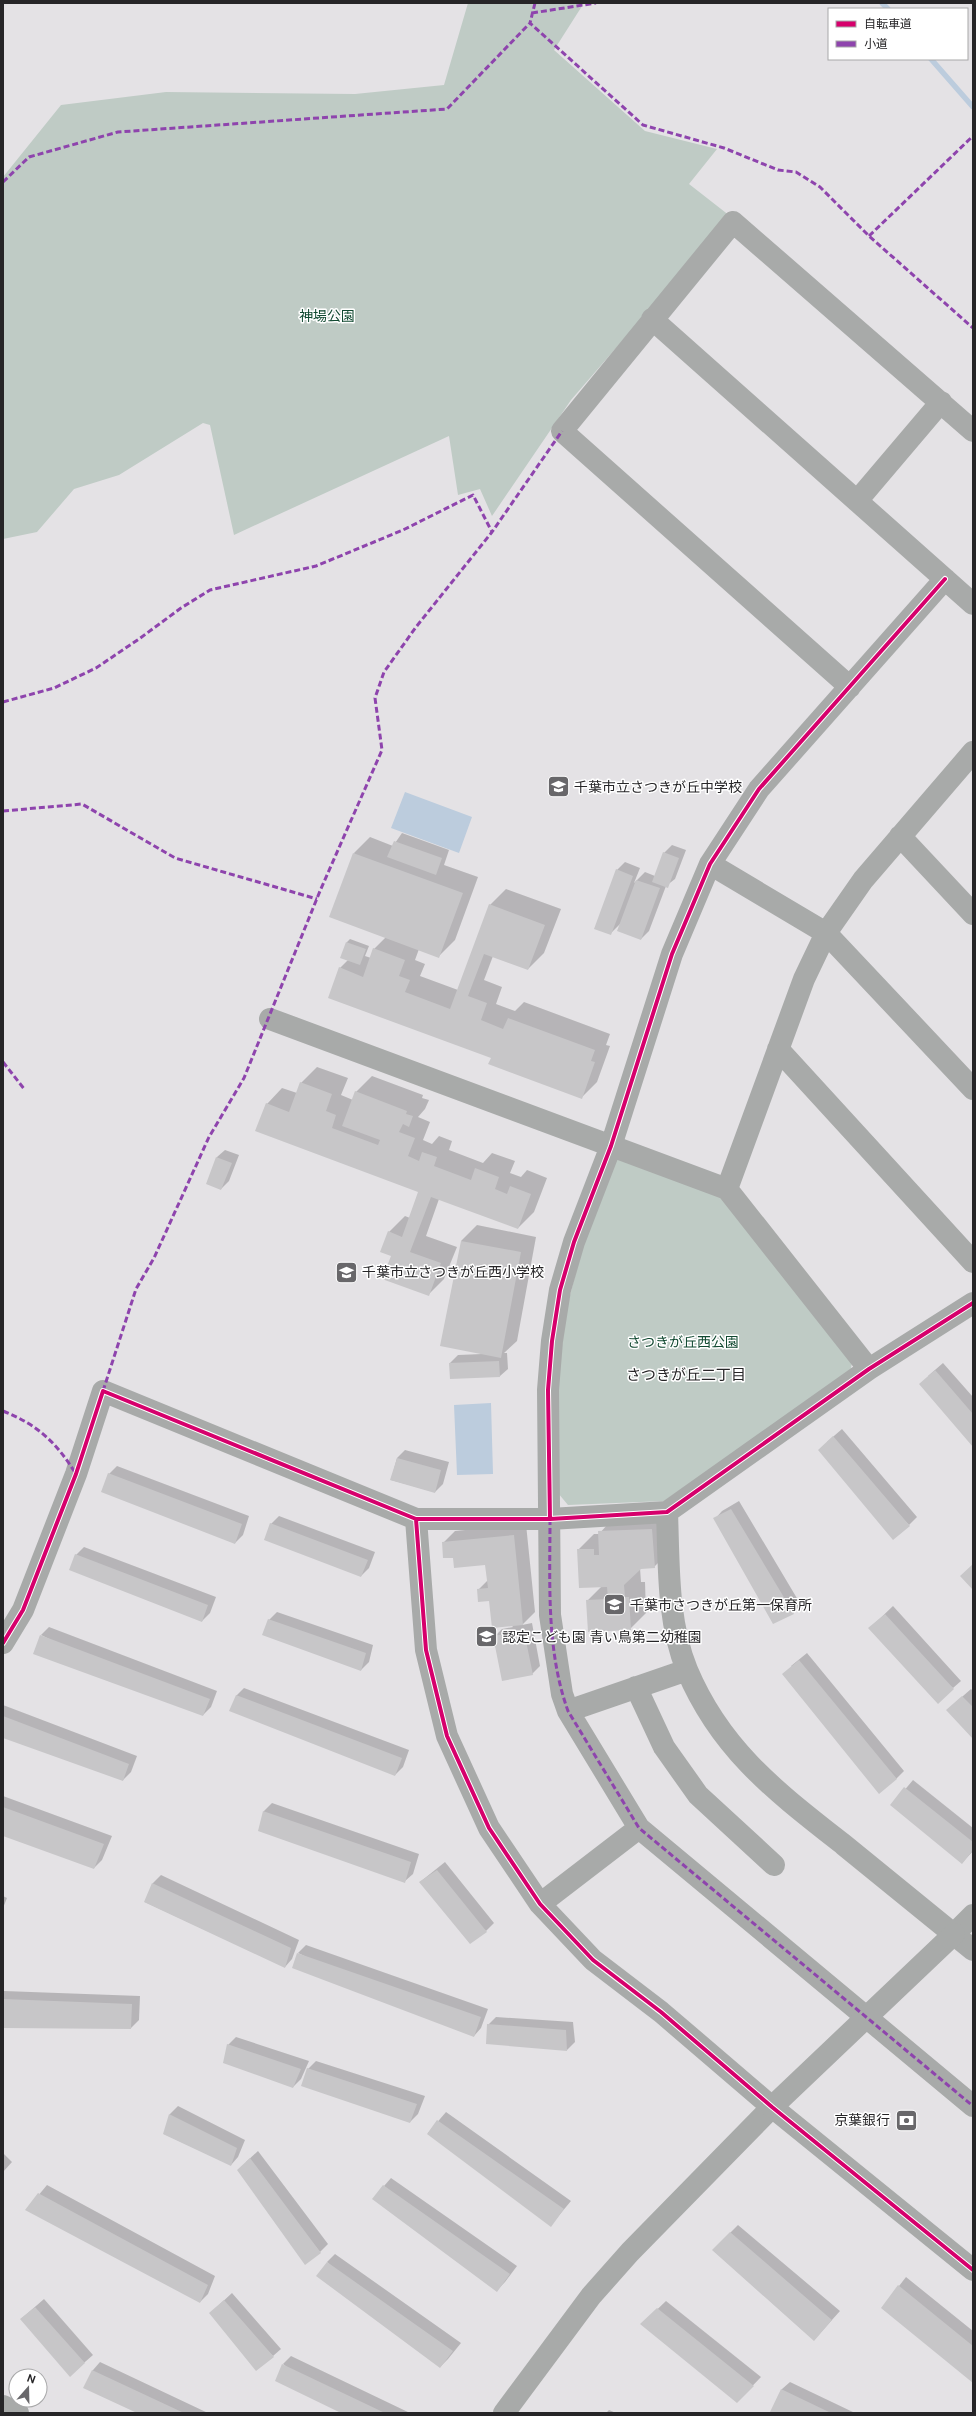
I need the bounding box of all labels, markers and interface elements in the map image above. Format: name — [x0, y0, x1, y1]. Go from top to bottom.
legend — [828, 8, 968, 60]
text: 自転車道 — [864, 16, 912, 32]
text: 小道 — [864, 36, 888, 52]
park label: 神場公園 — [299, 307, 355, 325]
school or university icon: 千葉市立さつきが丘中学校 — [546, 774, 572, 800]
place label: 千葉市立さつきが丘中学校 — [574, 778, 742, 796]
school or university icon: 千葉市立さつきが丘西小学校 — [334, 1259, 360, 1285]
place label: 千葉市立さつきが丘西小学校 — [362, 1263, 544, 1281]
park label: さつきが丘西公園 — [627, 1333, 739, 1351]
district label: さつきが丘二丁目 — [626, 1365, 746, 1385]
school or university icon: 千葉市さつきが丘第一保育所 — [601, 1592, 627, 1618]
place label: 千葉市さつきが丘第一保育所 — [630, 1596, 812, 1614]
school or university icon: 認定こども園 青い鳥第二幼稚園 — [473, 1624, 499, 1650]
place label: 認定こども園 青い鳥第二幼稚園 — [502, 1628, 702, 1646]
bank icon: 京葉銀行 — [893, 2107, 919, 2133]
place label: 京葉銀行 — [834, 2111, 890, 2129]
north arrow — [8, 2368, 48, 2408]
text: N — [25, 2371, 38, 2387]

